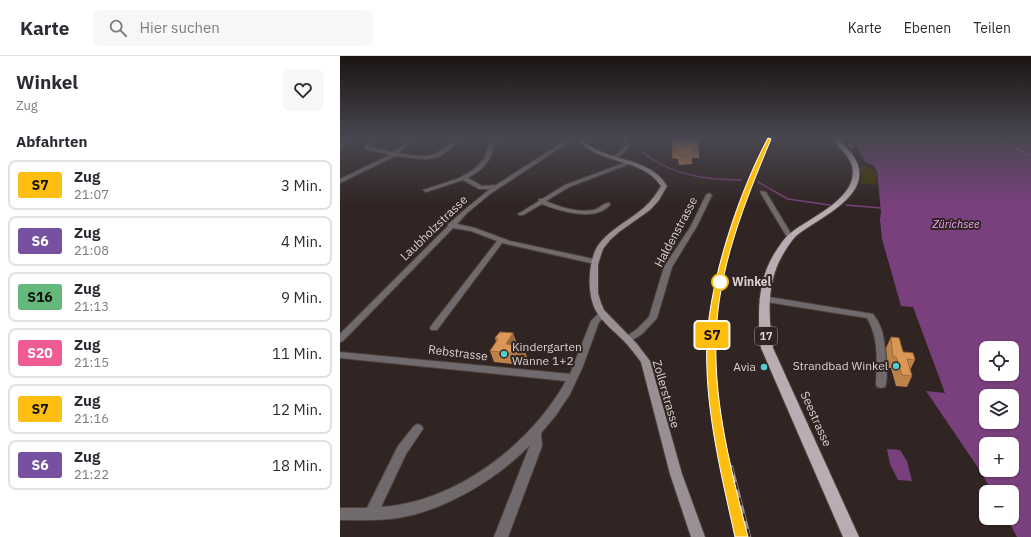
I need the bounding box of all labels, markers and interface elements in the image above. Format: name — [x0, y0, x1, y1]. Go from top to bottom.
search box — [93, 10, 373, 46]
text: Karte — [20, 16, 69, 40]
icon: search — [107, 17, 129, 39]
text: Hier suchen — [139, 18, 220, 37]
text: Karte — [848, 19, 882, 37]
text: Ebenen — [904, 19, 951, 37]
text: Teilen — [973, 19, 1011, 37]
button: heart — [282, 69, 324, 111]
text: Winkel — [16, 70, 78, 94]
text: Zug — [16, 97, 38, 114]
text: Abfahrten — [16, 132, 87, 151]
text: Zug — [74, 167, 100, 186]
text: S7 — [31, 176, 49, 194]
text: 3 Min. — [281, 176, 322, 195]
text: 21:07 — [74, 186, 109, 203]
street label: Laubholzstrasse — [397, 192, 471, 263]
street label: Haldenstrasse — [651, 194, 701, 269]
water label: Zürichsee — [931, 217, 980, 231]
text: Zug — [74, 223, 100, 242]
text: S6 — [31, 232, 49, 250]
text: 4 Min. — [281, 232, 322, 251]
text: 21:08 — [74, 242, 109, 259]
marker: Winkel — [711, 273, 729, 291]
place label: Winkel — [732, 274, 772, 289]
text: Zug — [74, 279, 100, 298]
text: S16 — [27, 288, 53, 306]
text: 9 Min. — [281, 288, 322, 307]
text: 21:13 — [74, 298, 109, 315]
line badge: S7 — [694, 322, 730, 348]
text: S7 — [703, 326, 721, 344]
road number: 17 — [755, 327, 777, 345]
text: Zug — [74, 335, 100, 354]
place label: Kindergarten Wanne 1+2 — [512, 339, 582, 368]
street label: Rebstrasse — [427, 341, 489, 364]
map controls — [979, 341, 1019, 525]
button: locate — [979, 341, 1019, 381]
text: S20 — [27, 344, 53, 362]
text: 11 Min. — [272, 344, 322, 363]
marker: Kindergarten Wanne 1+2 — [499, 349, 509, 359]
text: 21:15 — [74, 354, 109, 371]
street label: Zollerstrasse — [650, 358, 683, 430]
place label: Strandbad Winkel — [793, 358, 888, 373]
place label: Avia — [733, 359, 757, 374]
marker: Strandbad Winkel — [891, 361, 901, 371]
marker: Avia — [759, 362, 769, 372]
street label: Seestrasse — [798, 389, 835, 449]
button: layers — [979, 389, 1019, 429]
text: Zug — [74, 391, 100, 410]
text: S7 — [31, 400, 49, 418]
text: 12 Min. — [272, 400, 322, 419]
text: 21:16 — [74, 410, 109, 427]
button: + — [979, 437, 1019, 477]
text: Zug — [74, 447, 100, 466]
text: S6 — [31, 456, 49, 474]
text: 18 Min. — [272, 456, 322, 475]
text: 21:22 — [74, 466, 109, 483]
button: − — [979, 485, 1019, 525]

